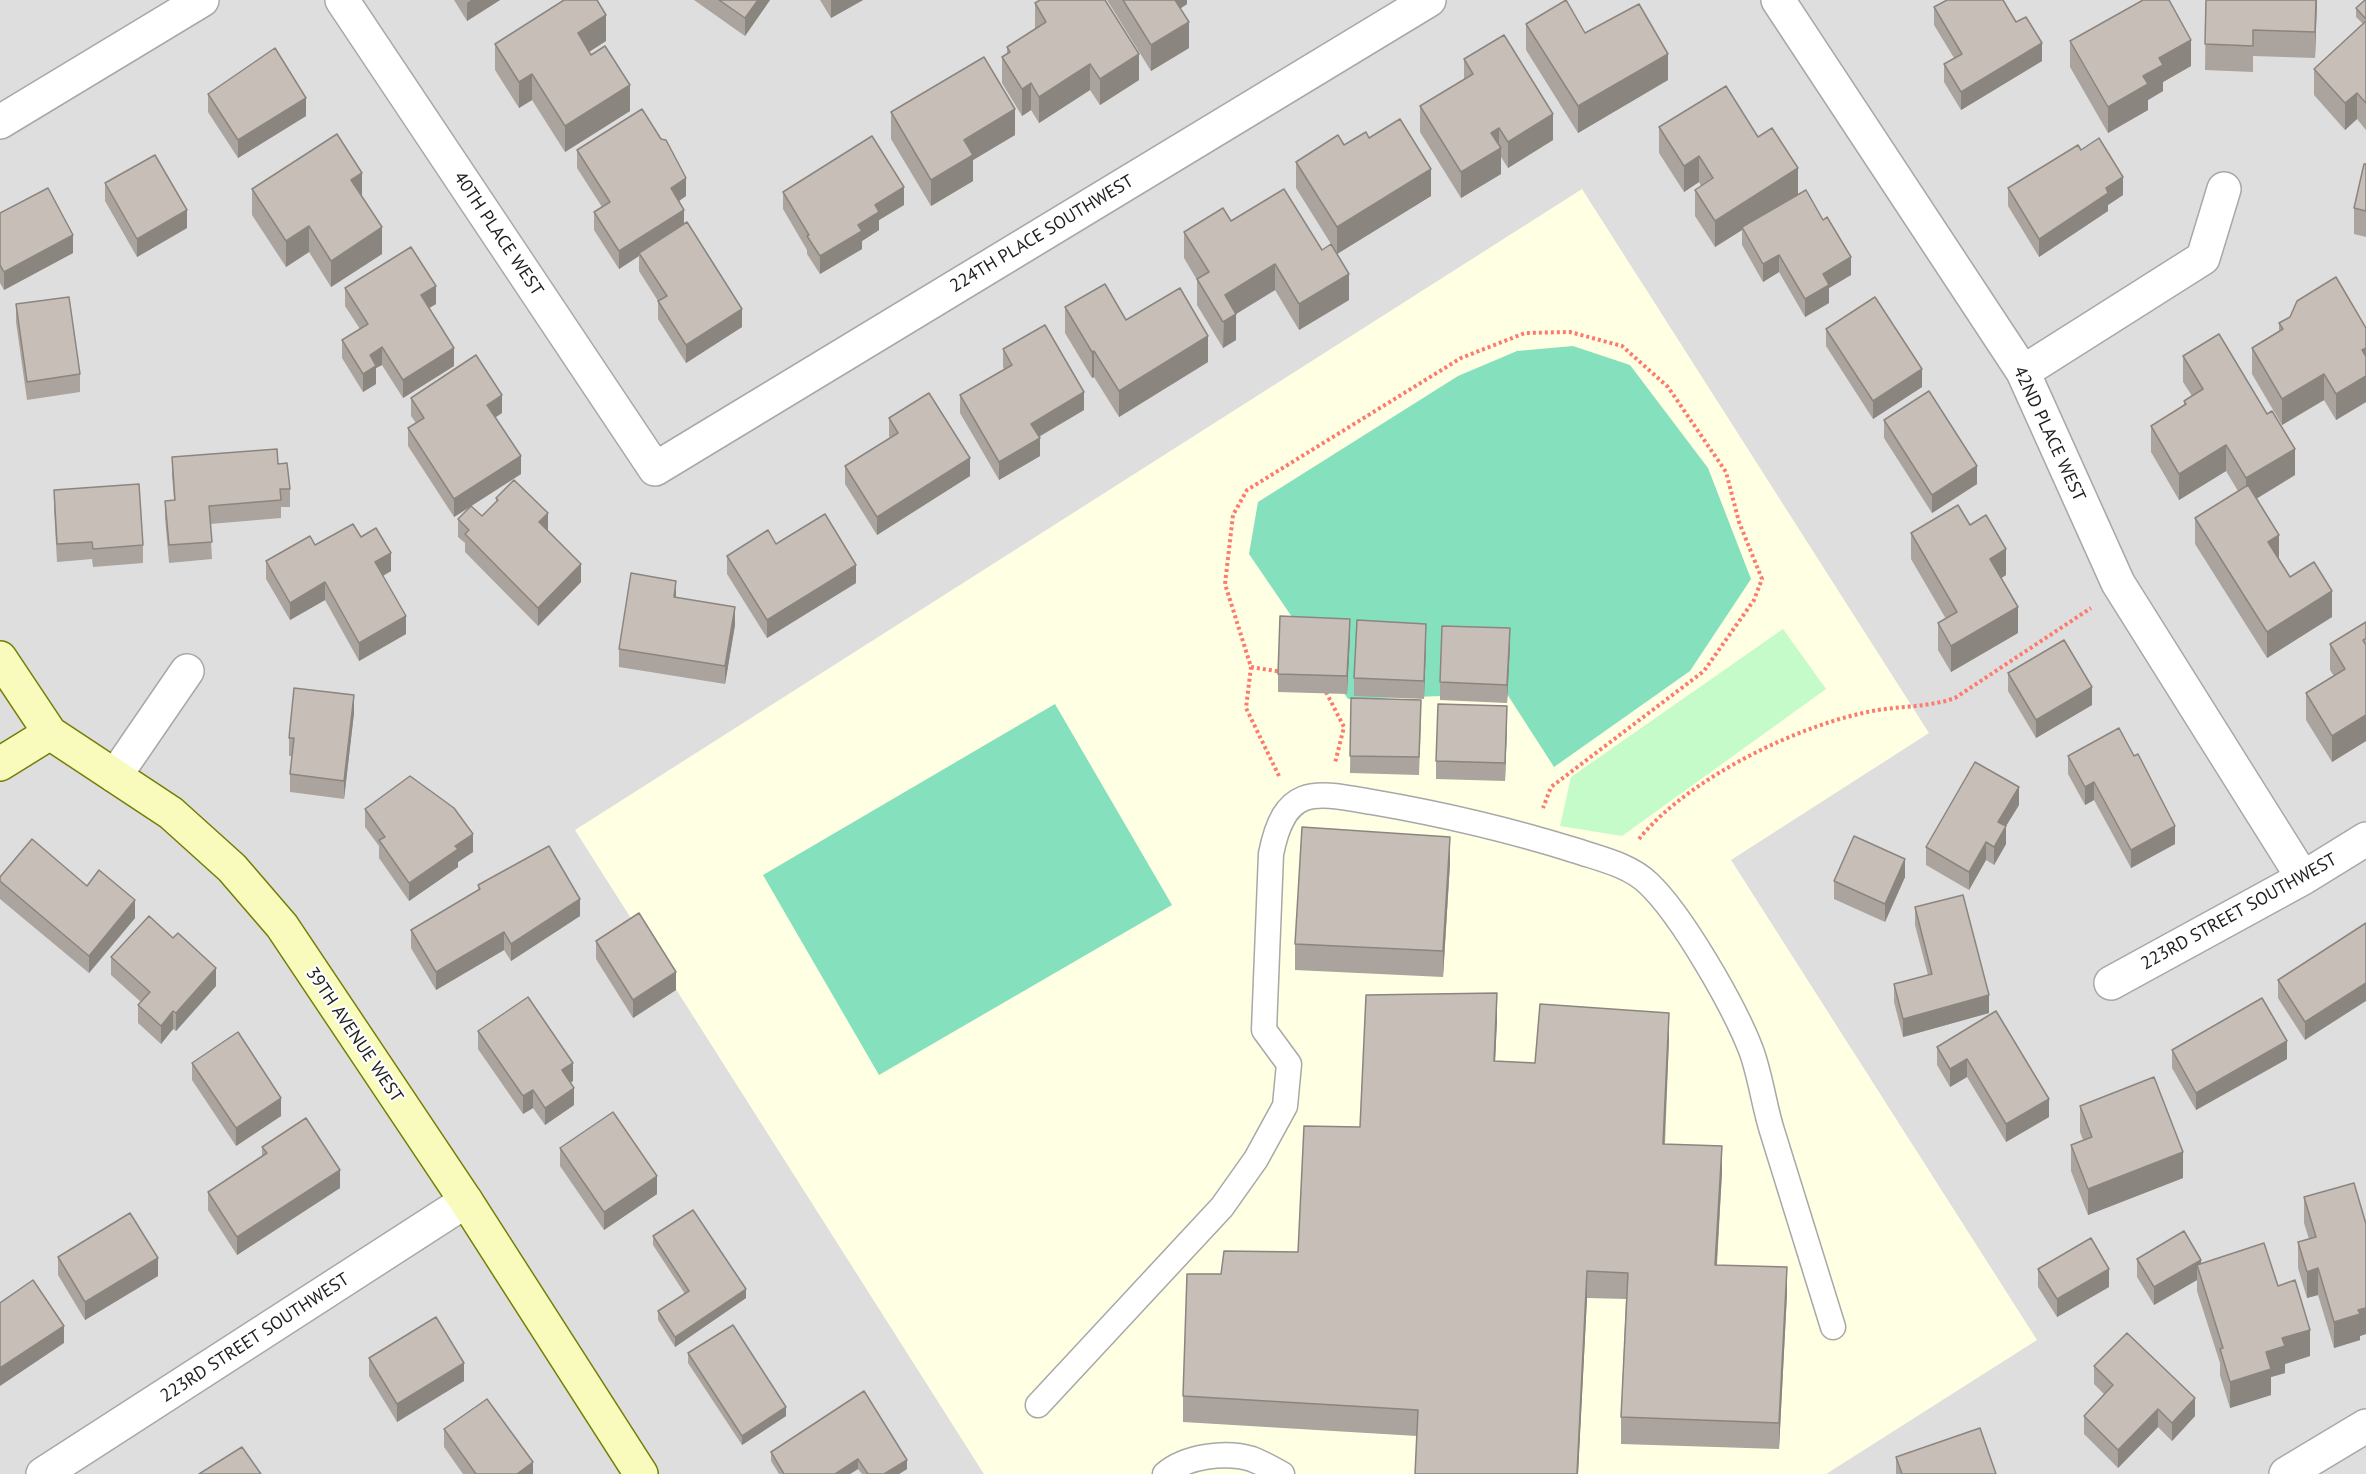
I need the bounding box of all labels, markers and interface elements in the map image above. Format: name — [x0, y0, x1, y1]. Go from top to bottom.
street label: 40TH PLACE WEST — [449, 168, 547, 300]
street label: 224TH PLACE SOUTHWEST — [946, 171, 1138, 297]
street label: 42ND PLACE WEST — [2008, 363, 2090, 505]
street label: 223RD STREET SOUTHWEST — [2137, 849, 2341, 975]
street label: 39TH AVENUE WEST — [301, 963, 407, 1107]
street label: 223RD STREET SOUTHWEST — [157, 1269, 353, 1407]

